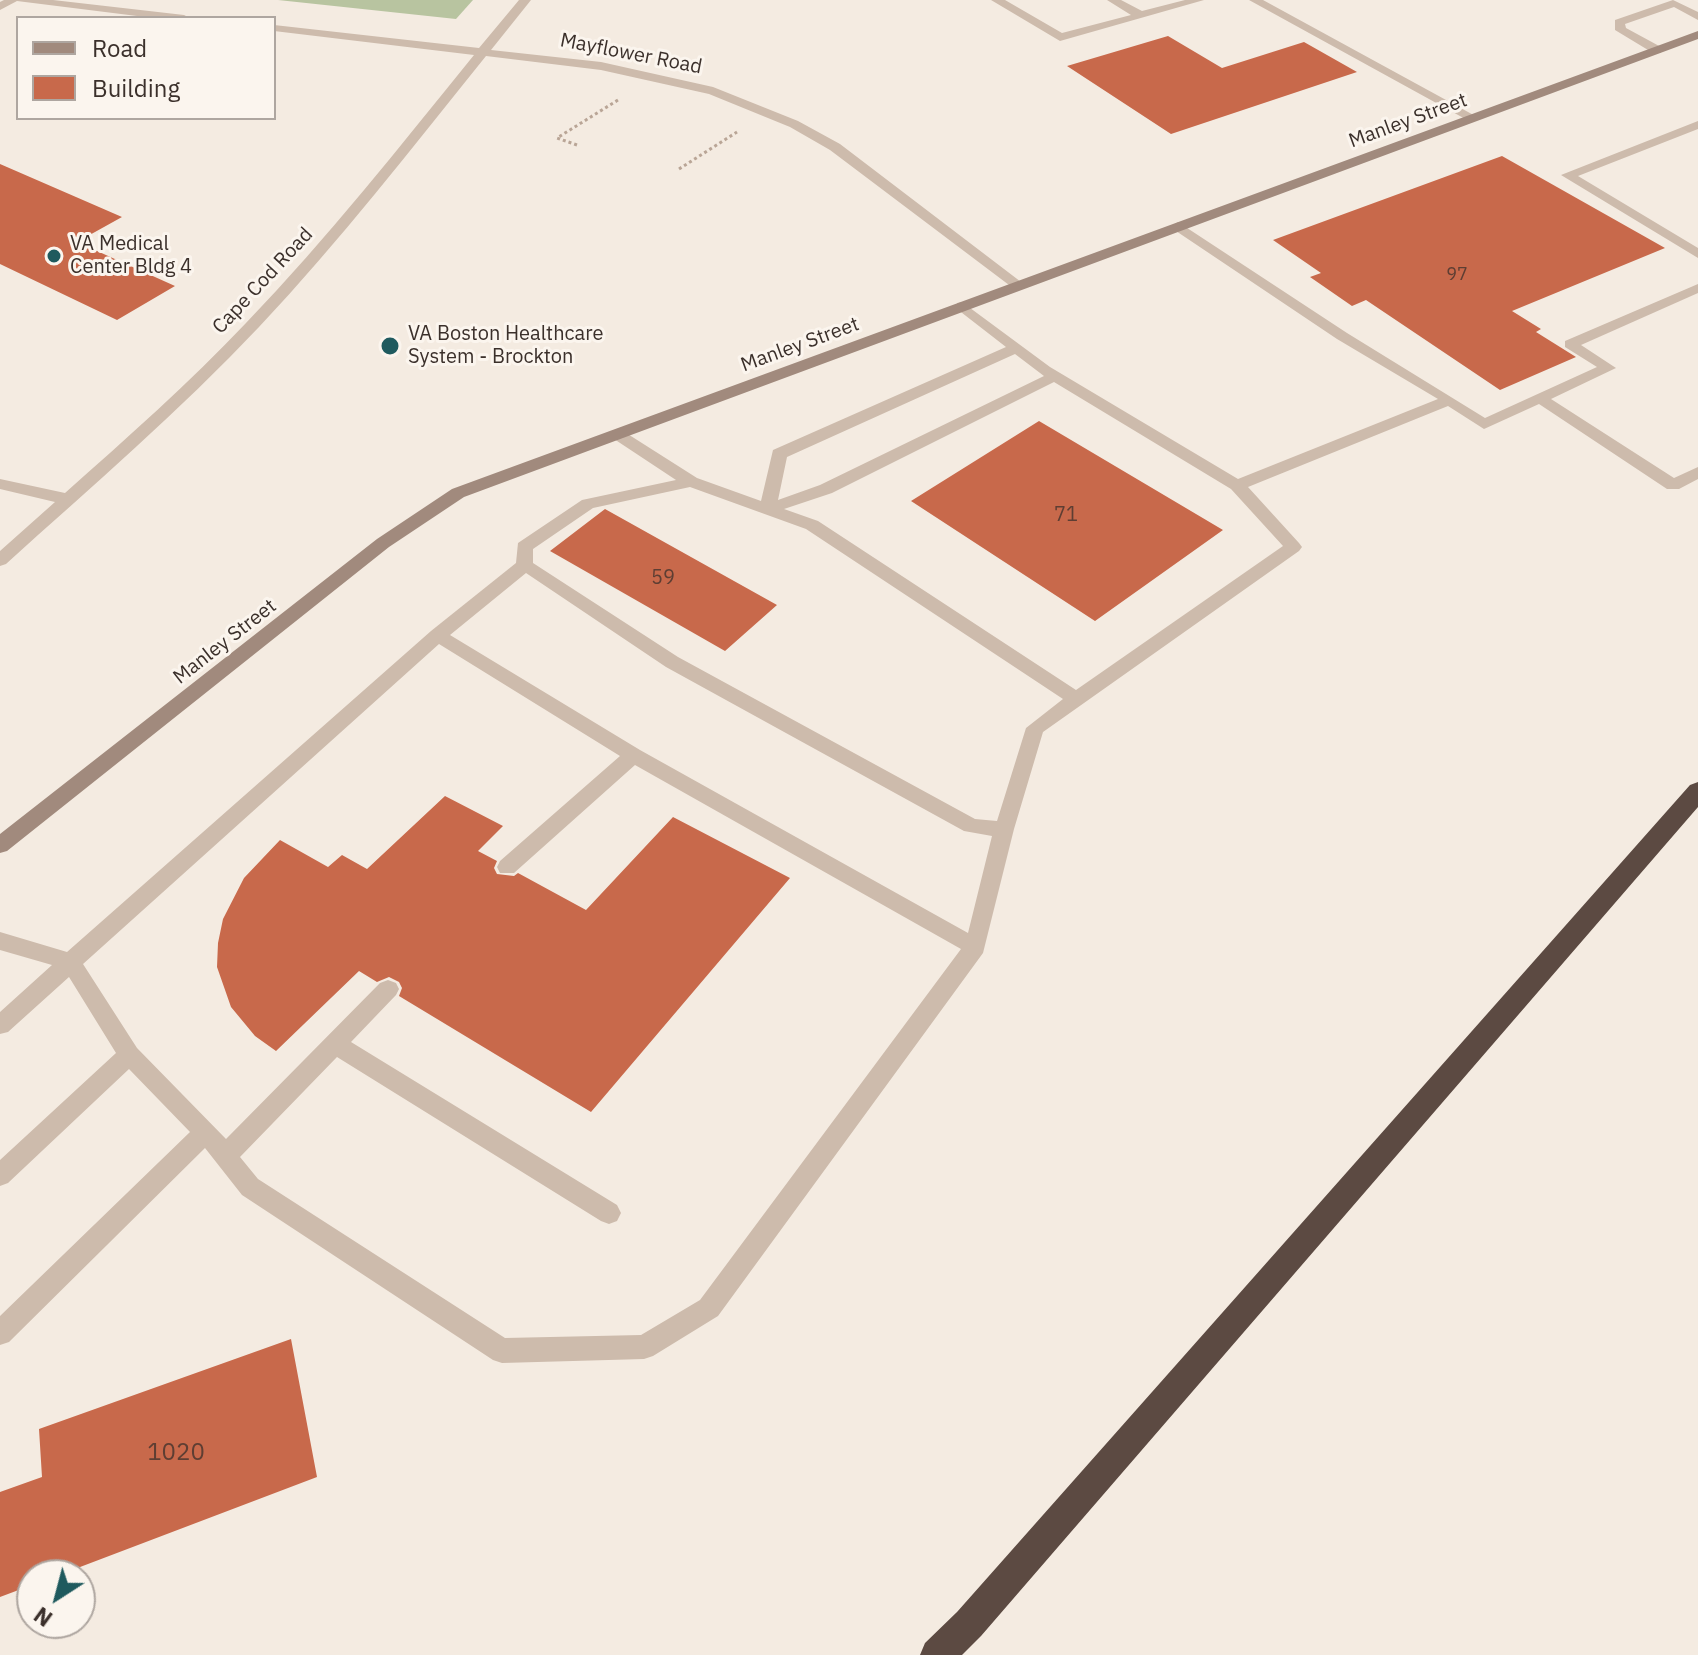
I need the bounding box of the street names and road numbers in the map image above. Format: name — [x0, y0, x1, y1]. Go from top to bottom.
street label: Mayflower Road — [558, 28, 704, 80]
street label: Manley Street — [1346, 88, 1470, 154]
street label: Cape Cod Road — [208, 223, 318, 339]
street label: Manley Street — [738, 312, 862, 378]
street label: Manley Street — [169, 594, 281, 690]

